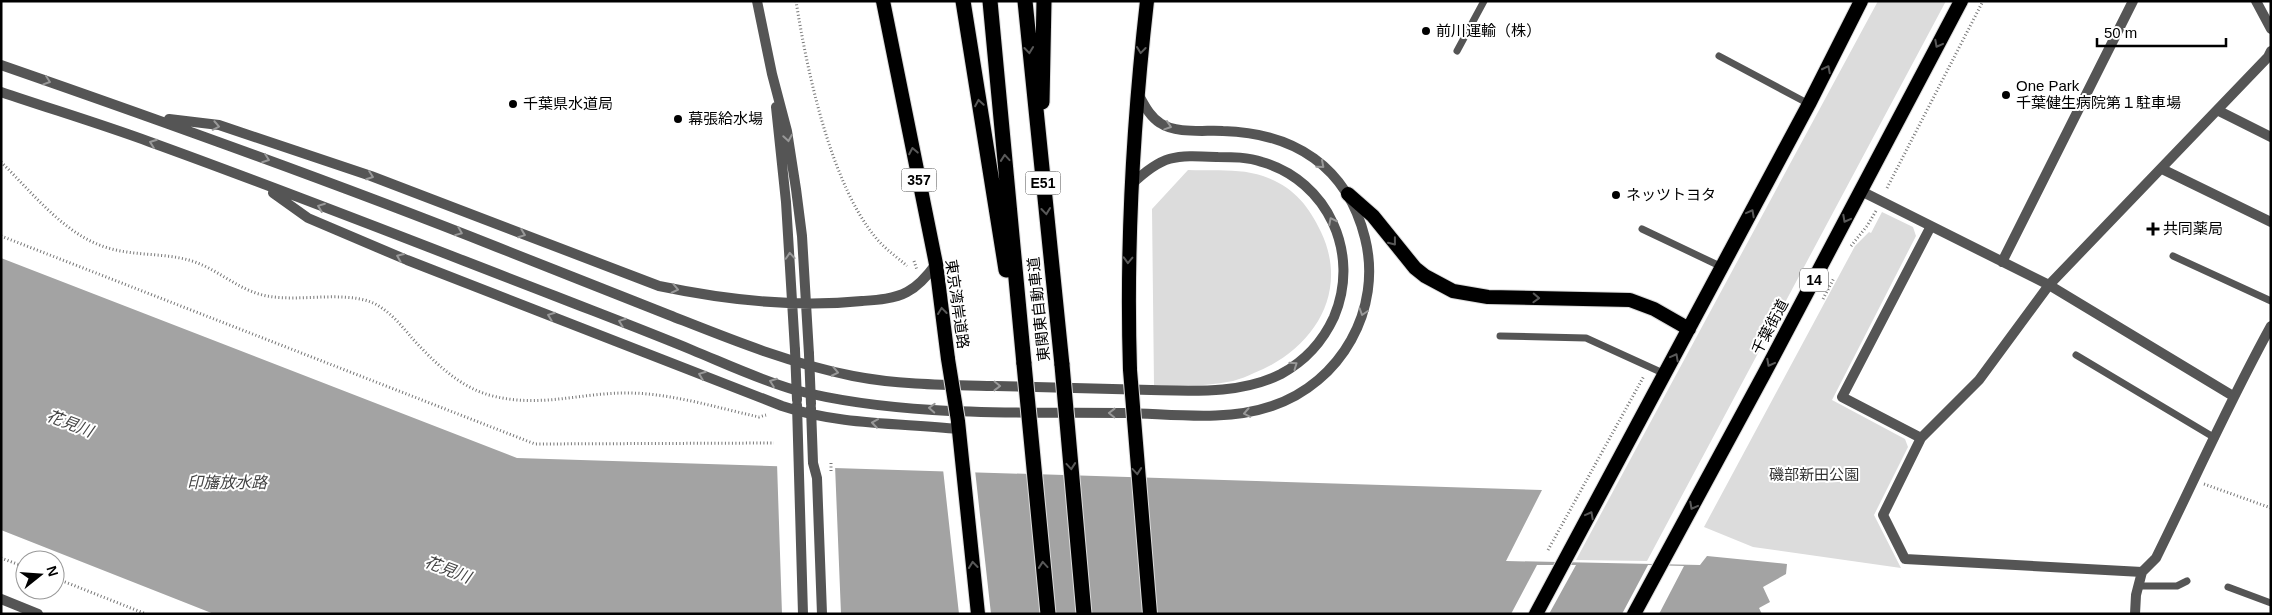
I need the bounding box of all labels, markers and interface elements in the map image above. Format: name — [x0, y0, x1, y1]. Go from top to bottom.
scale bar — [2097, 15, 2226, 47]
place label: 前川運輸（株） — [1436, 22, 1541, 39]
text: 50 m — [2104, 24, 2137, 41]
marker: 前川運輸（株） — [1420, 25, 1432, 37]
one-way arrow — [1934, 39, 1944, 48]
one-way arrow — [1023, 46, 1034, 54]
one-way arrow — [1136, 46, 1147, 54]
one-way arrow — [1821, 65, 1831, 74]
one-way arrow — [43, 75, 51, 85]
place label: One Park 千葉健生病院第１駐車場 — [2016, 77, 2181, 111]
marker: One Park 千葉健生病院第１駐車場 — [2000, 89, 2012, 101]
place label: 千葉県水道局 — [523, 95, 613, 112]
marker: 千葉県水道局 — [507, 98, 519, 110]
one-way arrow — [974, 98, 985, 106]
place label: 幕張給水場 — [688, 110, 763, 127]
marker: 幕張給水場 — [672, 113, 684, 125]
one-way arrow — [212, 120, 220, 130]
one-way arrow — [1163, 120, 1171, 130]
one-way arrow — [783, 134, 793, 143]
one-way arrow — [149, 139, 158, 149]
one-way arrow — [909, 146, 919, 155]
one-way arrow — [262, 153, 270, 163]
one-way arrow — [999, 154, 1010, 162]
one-way arrow — [1315, 159, 1324, 168]
road number: 357 — [902, 168, 936, 192]
one-way arrow — [366, 170, 374, 180]
road number: E51 — [1026, 172, 1060, 194]
place label: ネッツトヨタ — [1626, 186, 1716, 203]
marker: ネッツトヨタ — [1610, 189, 1622, 201]
one-way arrow — [317, 203, 326, 213]
one-way arrow — [1040, 208, 1051, 216]
one-way arrow — [1745, 209, 1755, 218]
one-way arrow — [1842, 214, 1852, 223]
one-way arrow — [1328, 218, 1338, 227]
place label: 共同薬局 — [2163, 220, 2223, 237]
marker: 共同薬局 — [2147, 223, 2159, 235]
one-way arrow — [454, 226, 463, 236]
one-way arrow — [517, 227, 526, 238]
one-way arrow — [1387, 236, 1395, 245]
one-way arrow — [396, 252, 405, 263]
one-way arrow — [785, 252, 796, 260]
street label: 東関東自動車道 — [1025, 256, 1052, 362]
one-way arrow — [1123, 256, 1133, 264]
street label: 東京湾岸道路 — [943, 258, 972, 350]
road number: 14 — [1800, 268, 1828, 292]
one-way arrow — [670, 283, 679, 294]
one-way arrow — [1533, 293, 1541, 303]
street label: 千葉街道 — [1748, 296, 1791, 357]
one-way arrow — [937, 306, 948, 314]
one-way arrow — [1359, 307, 1369, 316]
one-way arrow — [547, 312, 556, 322]
one-way arrow — [618, 318, 626, 328]
one-way arrow — [1669, 353, 1679, 362]
one-way arrow — [1766, 357, 1776, 366]
one-way arrow — [1288, 362, 1298, 371]
one-way arrow — [831, 366, 840, 377]
one-way arrow — [699, 371, 707, 381]
one-way arrow — [769, 378, 777, 388]
one-way arrow — [993, 381, 1001, 391]
one-way arrow — [928, 403, 936, 414]
water label: 花見川 — [44, 407, 97, 441]
one-way arrow — [1242, 407, 1251, 417]
one-way arrow — [1108, 408, 1116, 418]
one-way arrow — [871, 418, 879, 428]
one-way arrow — [1065, 462, 1076, 470]
park label: 磯部新田公園 — [1769, 466, 1859, 483]
one-way arrow — [1131, 467, 1142, 475]
water label: 印旛放水路 — [187, 474, 269, 491]
one-way arrow — [1689, 500, 1699, 509]
one-way arrow — [1583, 511, 1593, 520]
north arrow — [15, 550, 65, 600]
water label: 花見川 — [422, 553, 475, 587]
one-way arrow — [968, 561, 979, 569]
one-way arrow — [1038, 561, 1049, 569]
text: N — [43, 564, 62, 578]

